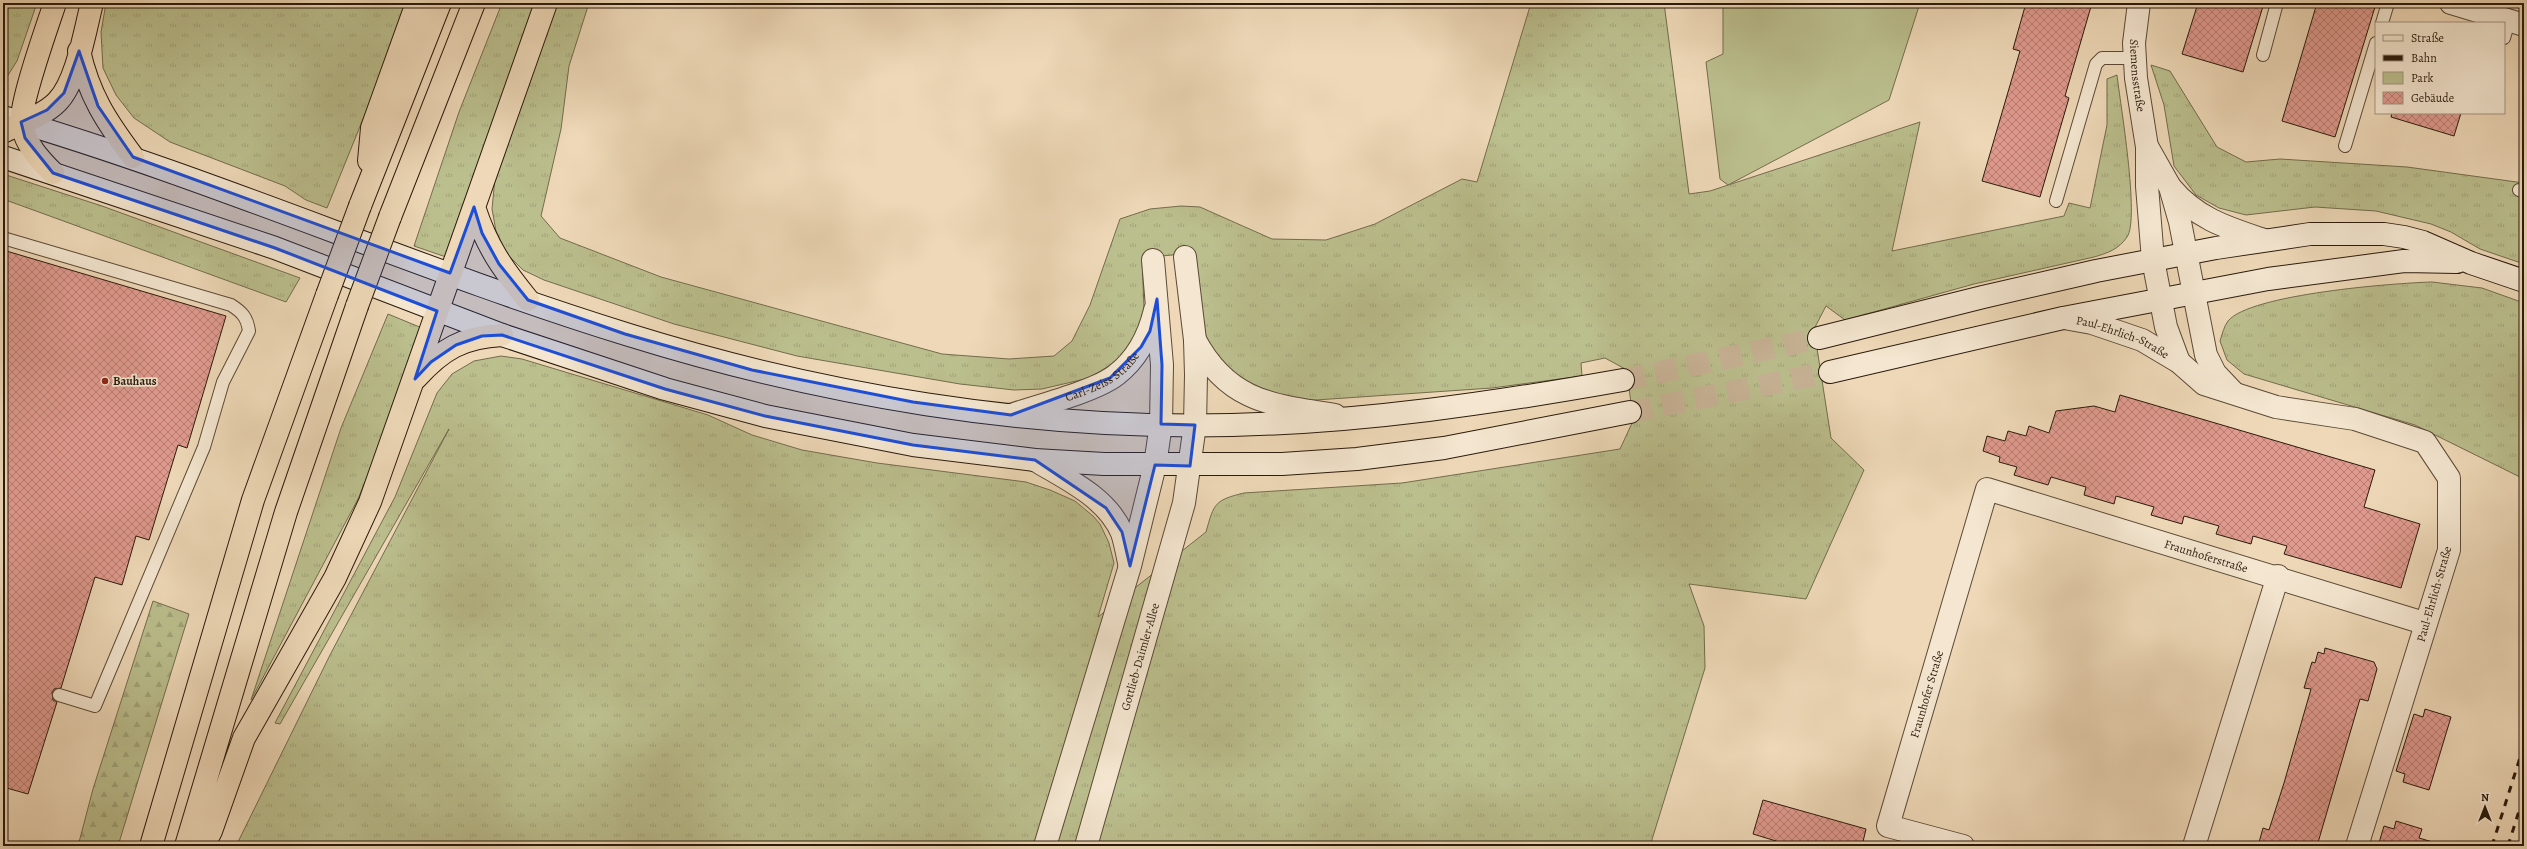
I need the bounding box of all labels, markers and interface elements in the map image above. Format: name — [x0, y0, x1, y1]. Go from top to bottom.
legend — [2375, 22, 2505, 114]
text: Straße — [2411, 30, 2444, 46]
street label: Siemensstraße — [2126, 38, 2149, 113]
text: Bahn — [2411, 50, 2437, 66]
text: Park — [2411, 70, 2434, 86]
text: Gebäude — [2411, 90, 2454, 106]
street label: Paul-Ehrlich-Straße — [2075, 312, 2172, 362]
street label: Carl-Zeiss Straße — [1063, 349, 1143, 405]
place label: Bauhaus — [113, 373, 157, 389]
marker: Bauhaus — [100, 376, 110, 386]
street label: Fraunhoferstraße — [2162, 536, 2250, 577]
street label: Paul-Ehrlich-Straße — [2413, 544, 2455, 644]
street label: Gottlieb-Daimler-Allee — [1117, 601, 1163, 712]
street label: Fraunhofer Straße — [1906, 649, 1947, 740]
north arrow — [2465, 787, 2505, 827]
text: N — [2481, 790, 2489, 805]

